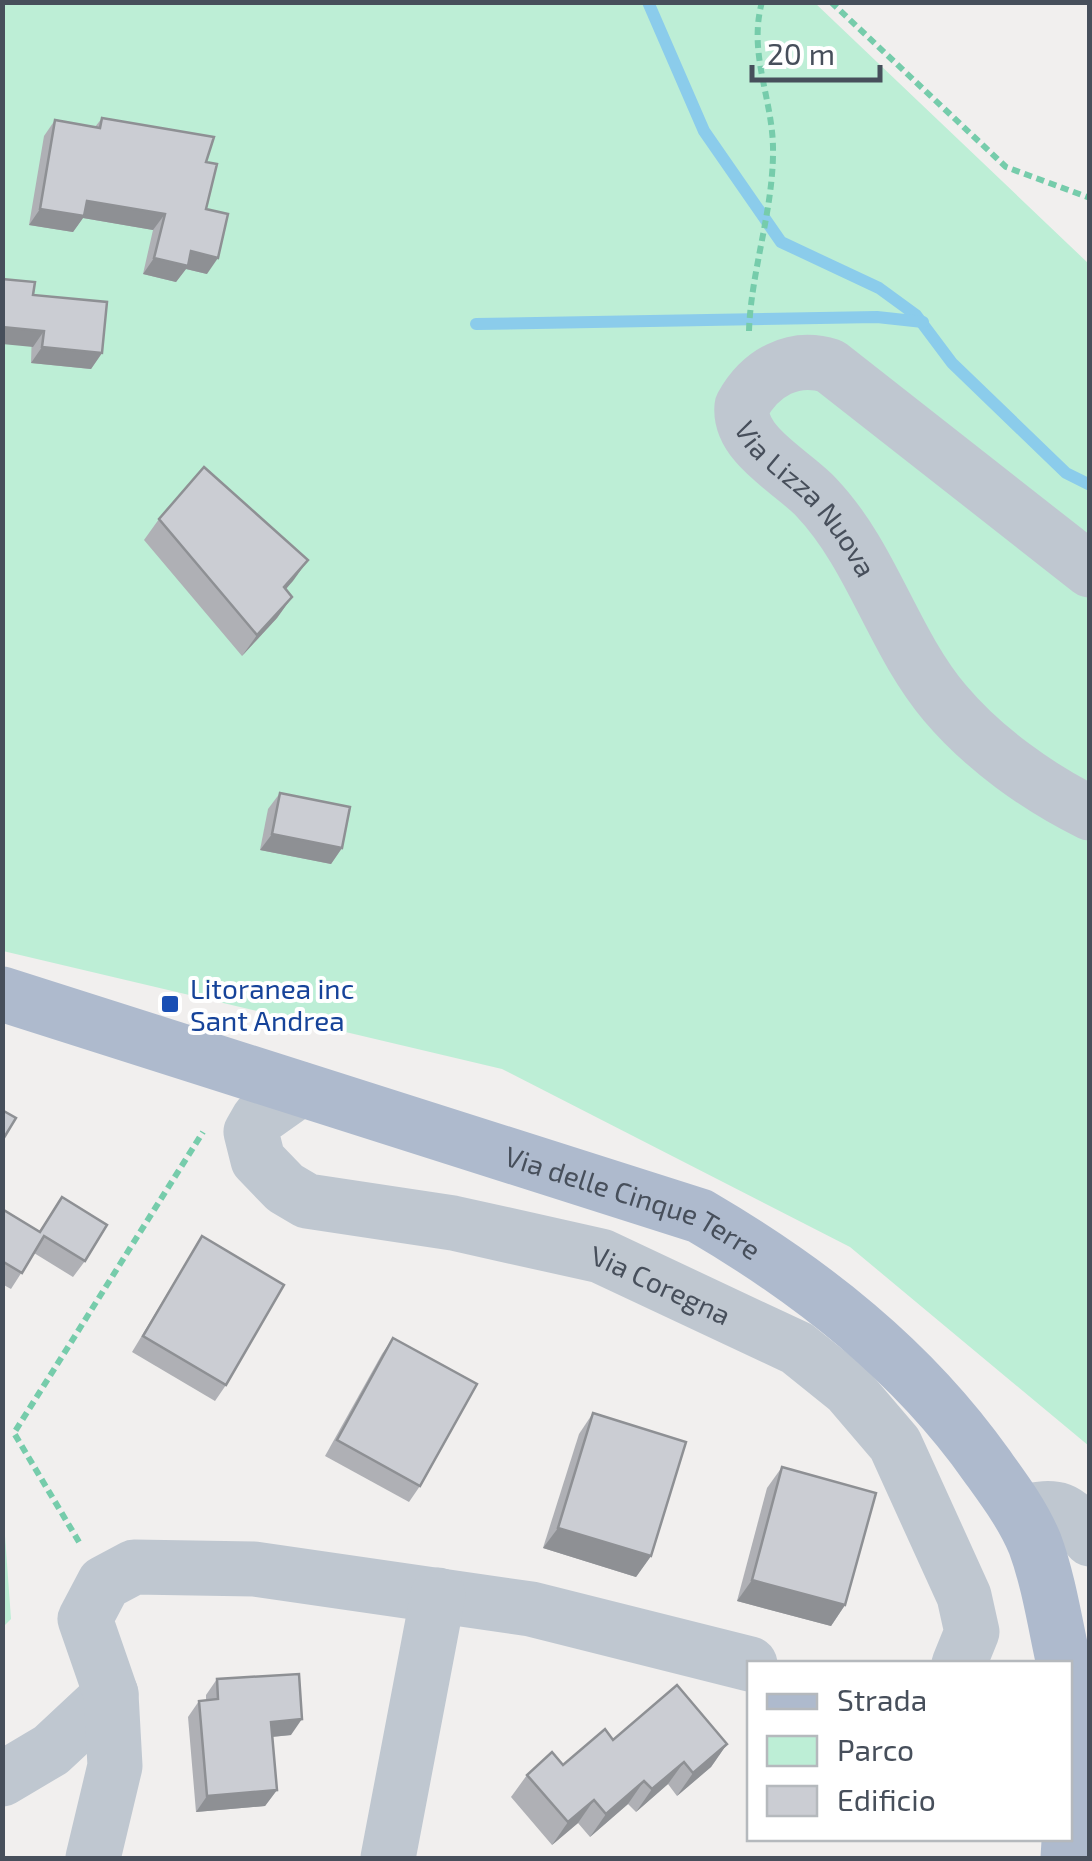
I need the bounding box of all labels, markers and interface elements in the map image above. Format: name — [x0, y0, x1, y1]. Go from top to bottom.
scale bar — [752, 20, 880, 82]
text: 20 m — [767, 35, 835, 71]
street label: Via Lizza Nuova — [728, 415, 884, 582]
place label: Litoranea inc Sant Andrea — [190, 971, 354, 1037]
marker: Litoranea inc Sant Andrea — [159, 993, 181, 1015]
street label: Via delle Cinque Terre — [501, 1138, 767, 1266]
street label: Via Coregna — [588, 1237, 736, 1331]
legend — [747, 1661, 1072, 1841]
text: Strada — [837, 1681, 927, 1717]
text: Parco — [837, 1731, 914, 1767]
text: Edificio — [837, 1781, 936, 1817]

